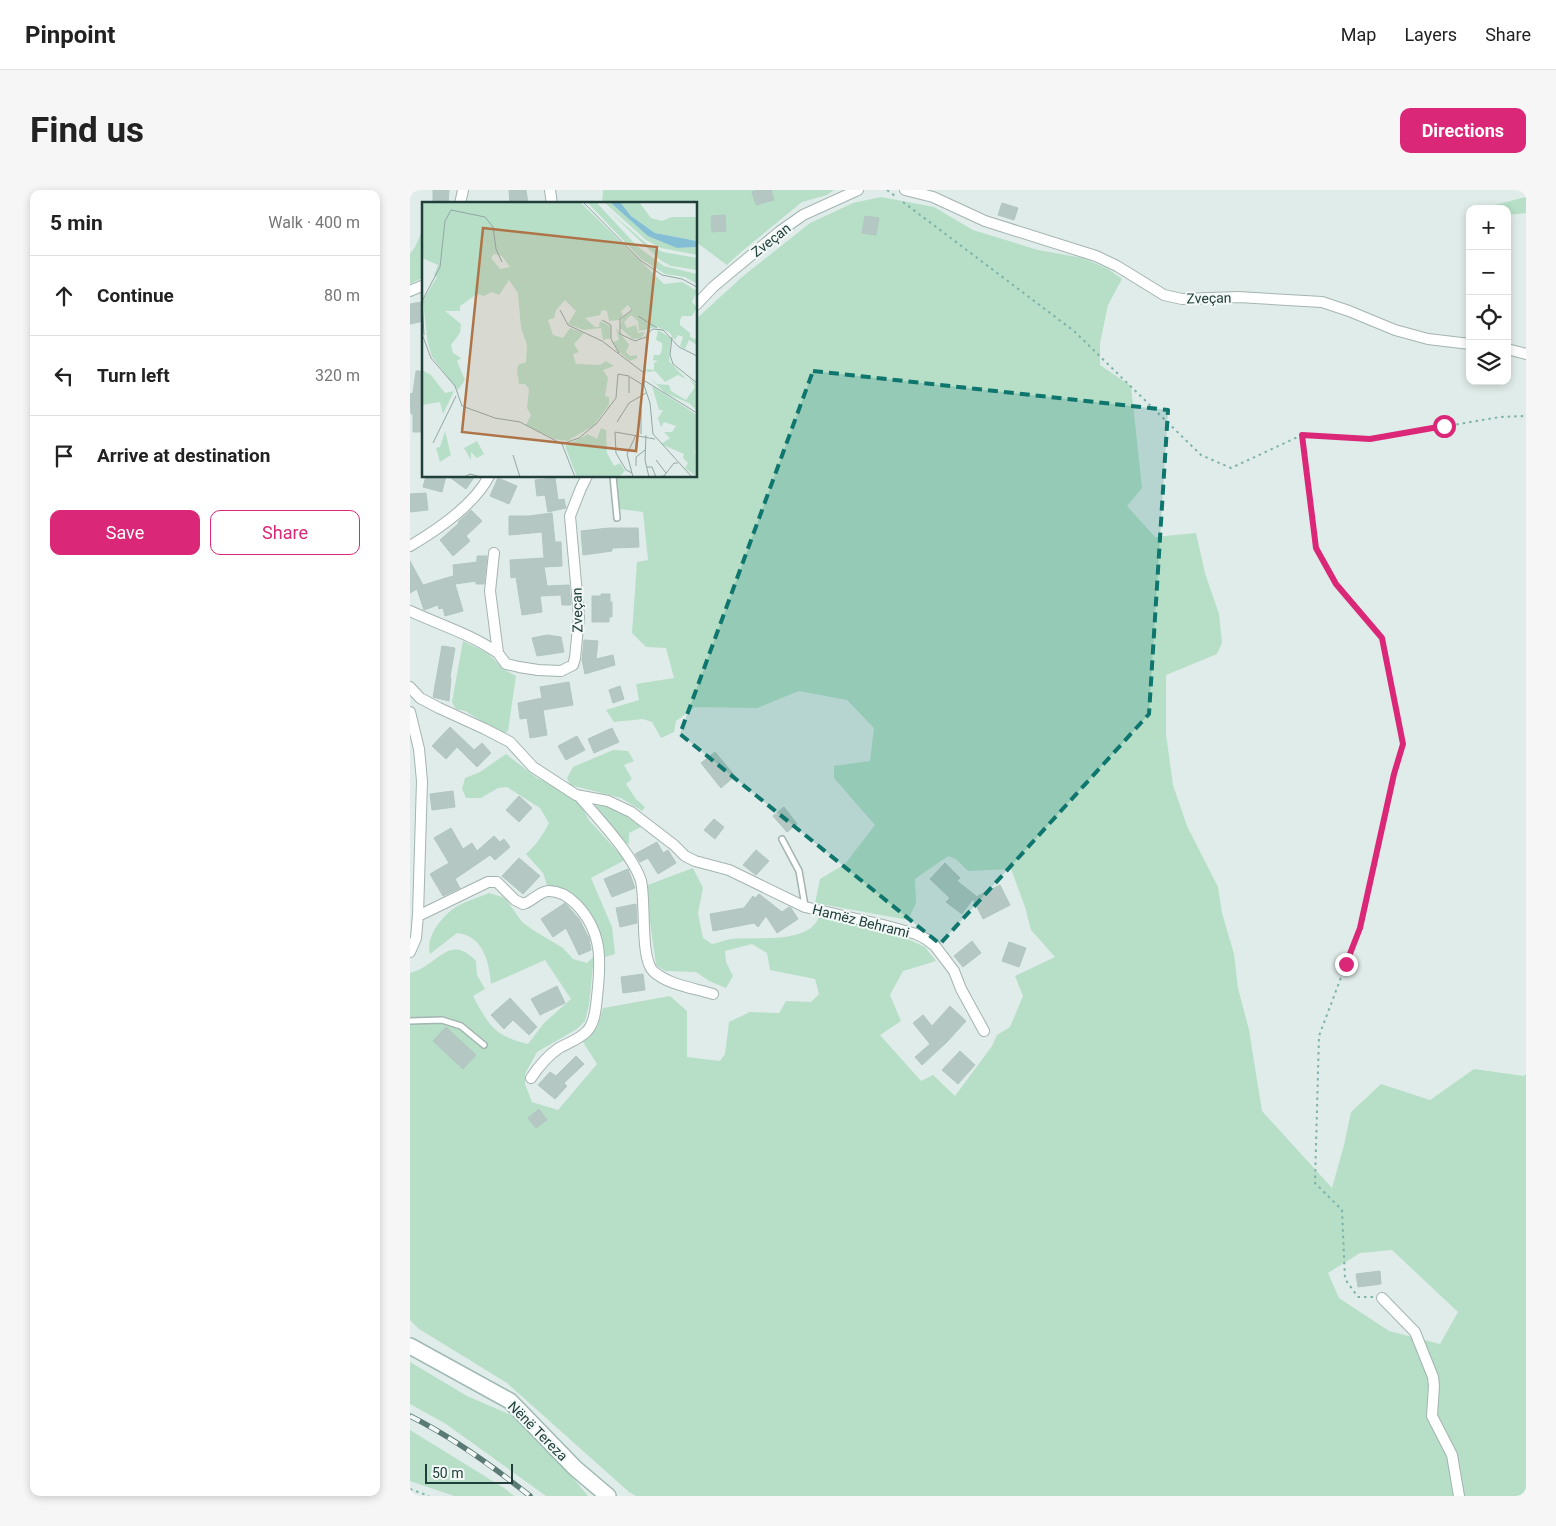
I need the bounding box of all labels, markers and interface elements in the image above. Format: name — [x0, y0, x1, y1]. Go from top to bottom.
text: Pinpoint — [25, 21, 115, 49]
text: Map — [1341, 24, 1376, 45]
text: Layers — [1404, 24, 1457, 45]
text: Share — [1485, 24, 1531, 45]
button: Directions — [1400, 108, 1526, 153]
text: Find us — [30, 110, 144, 151]
inset map — [422, 202, 698, 478]
map controls — [1466, 205, 1511, 385]
button: + — [1466, 205, 1511, 250]
text: 5 min — [50, 211, 103, 235]
text: Walk · 400 m — [268, 213, 360, 232]
street label: Zveçan — [748, 220, 794, 260]
button: − — [1466, 250, 1511, 295]
icon: ahead — [50, 282, 78, 310]
text: Continue — [97, 284, 174, 307]
text: 80 m — [324, 286, 360, 305]
street label: Zveçan — [1186, 290, 1232, 306]
button: locate — [1466, 295, 1511, 340]
button: layers — [1466, 340, 1511, 385]
icon: left — [50, 362, 78, 390]
text: Turn left — [97, 364, 170, 387]
text: 320 m — [315, 366, 360, 385]
route start — [1433, 415, 1456, 438]
icon: arrive — [50, 442, 78, 470]
text: Arrive at destination — [97, 444, 270, 467]
button: Save — [50, 510, 200, 555]
button: Share — [210, 510, 360, 555]
street label: Zveçan — [569, 587, 585, 633]
street label: Hamëz Behrami — [811, 901, 911, 941]
route end — [1335, 953, 1358, 976]
street label: Nënë Tereza — [505, 1398, 571, 1464]
scale bar — [425, 1461, 512, 1484]
text: 50 m — [432, 1465, 464, 1481]

